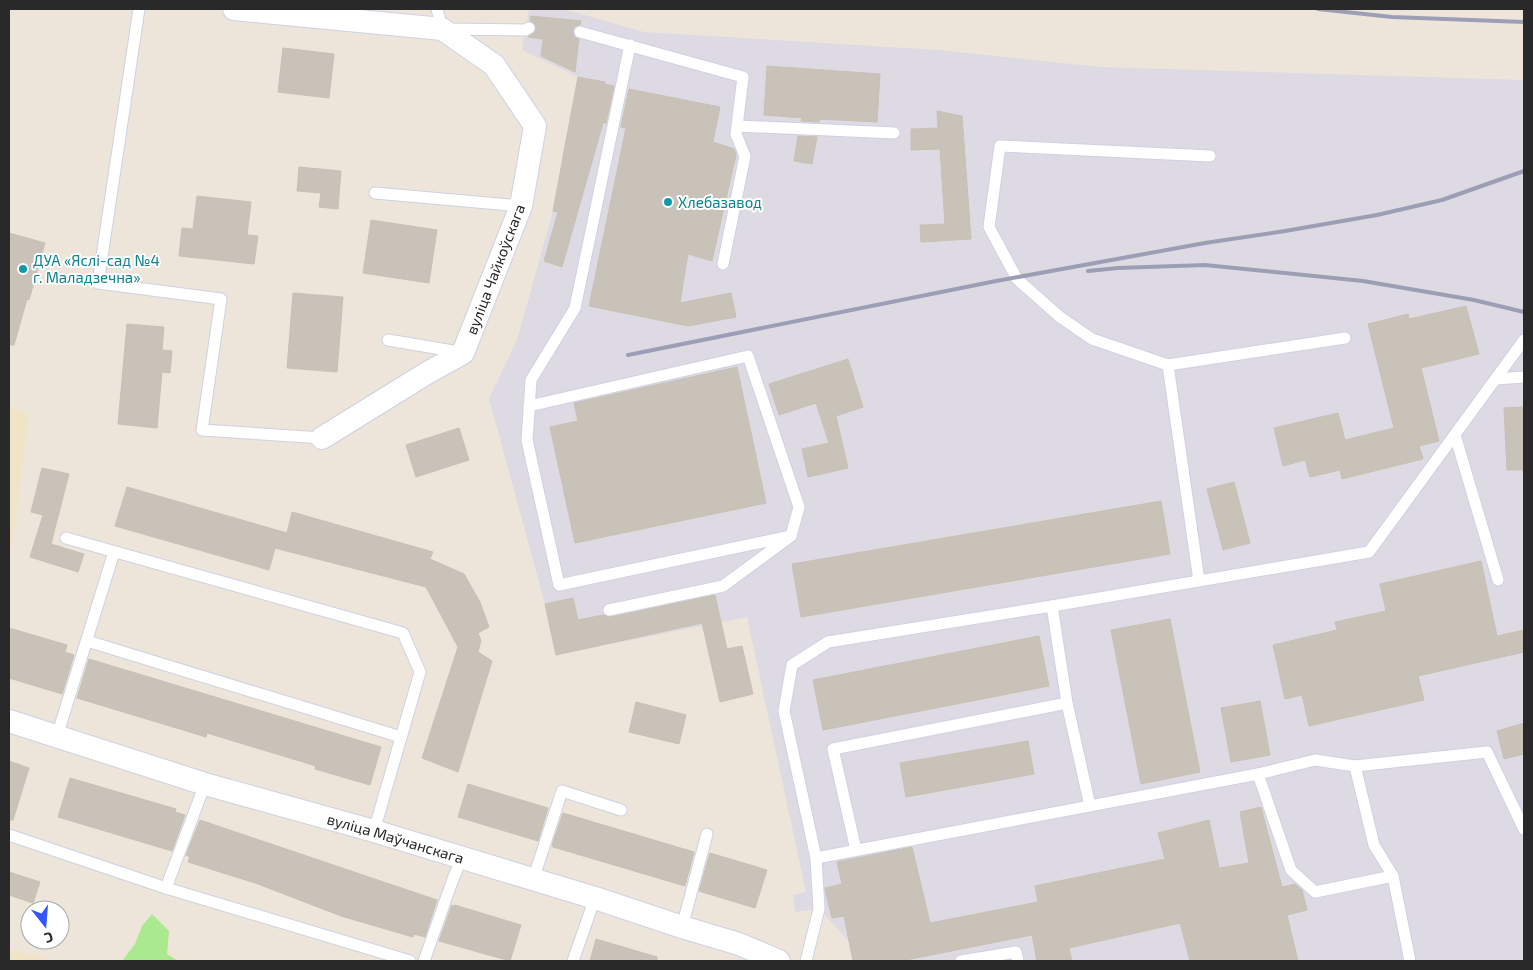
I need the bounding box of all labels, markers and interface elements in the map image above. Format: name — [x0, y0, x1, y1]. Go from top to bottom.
place label: Хлебазавод — [678, 193, 762, 211]
marker: Хлебазавод — [662, 196, 674, 208]
street label: вуліца Чайкоўскага — [462, 201, 529, 337]
place label: ДУА «Яслі-сад №4 г. Маладзечна» — [33, 251, 160, 286]
marker: ДУА «Яслі-сад №4 г. Маладзечна» — [17, 263, 29, 275]
street label: вуліца Маўчанскага — [325, 809, 466, 867]
north arrow — [20, 900, 70, 950]
text: С — [43, 929, 55, 947]

